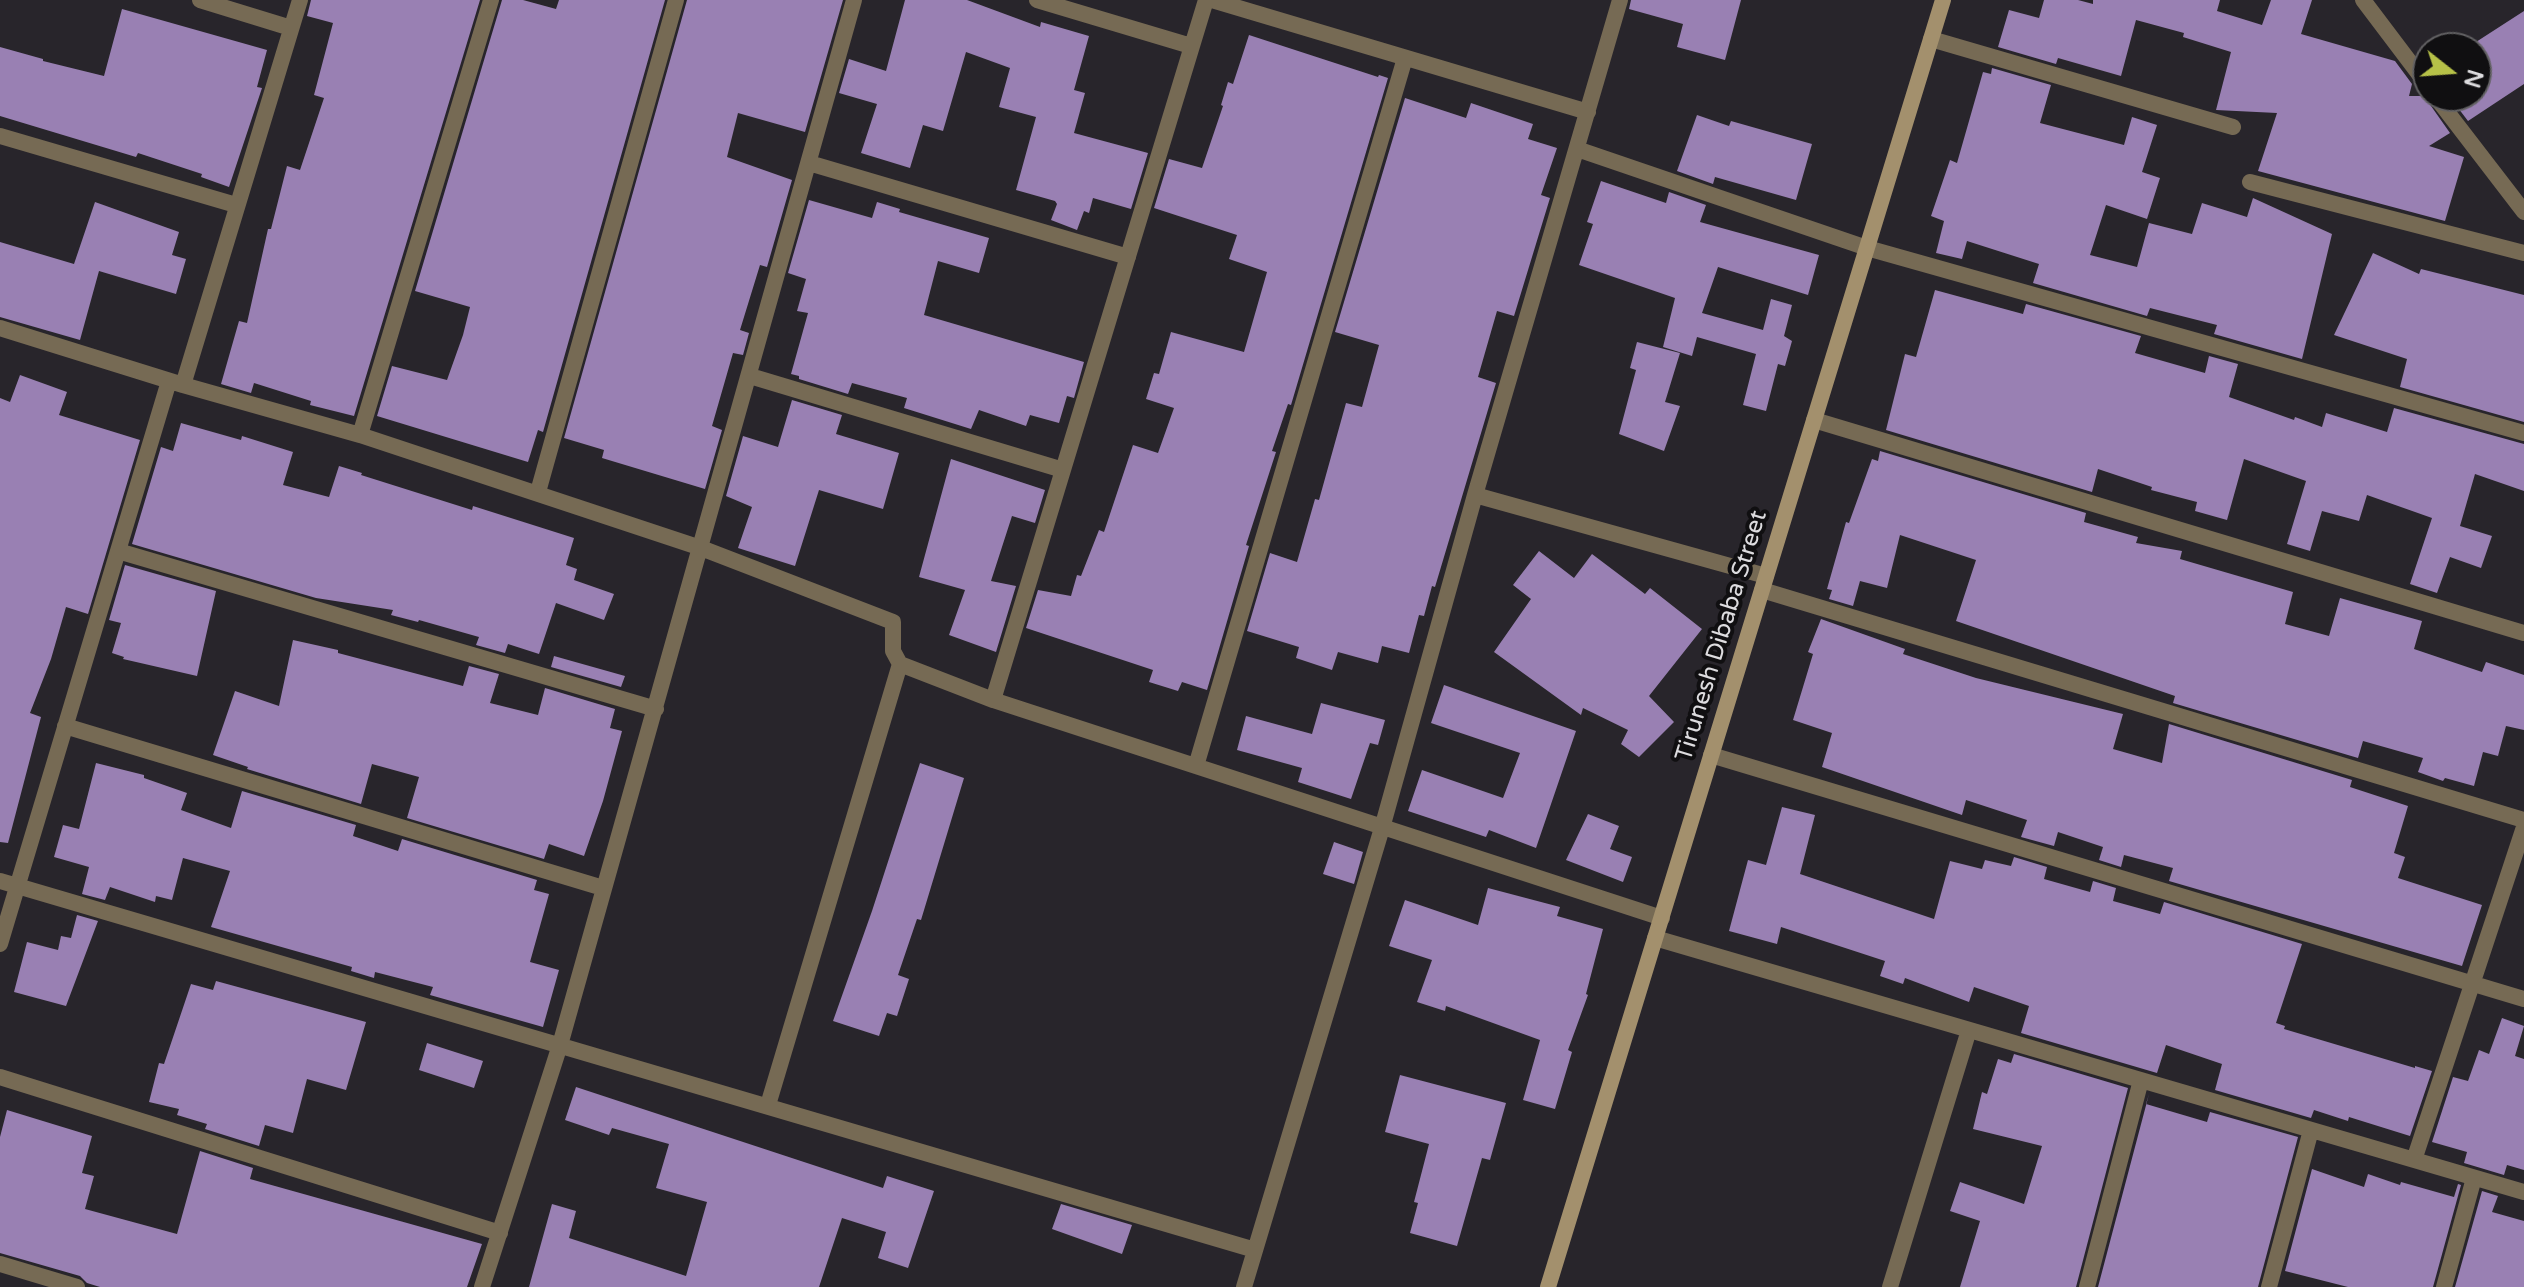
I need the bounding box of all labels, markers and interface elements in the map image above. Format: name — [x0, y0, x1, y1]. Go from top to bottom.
north arrow — [2412, 32, 2492, 112]
text: N — [2458, 66, 2488, 91]
street label: Tirunesh Dibaba Street — [1670, 507, 1774, 765]

